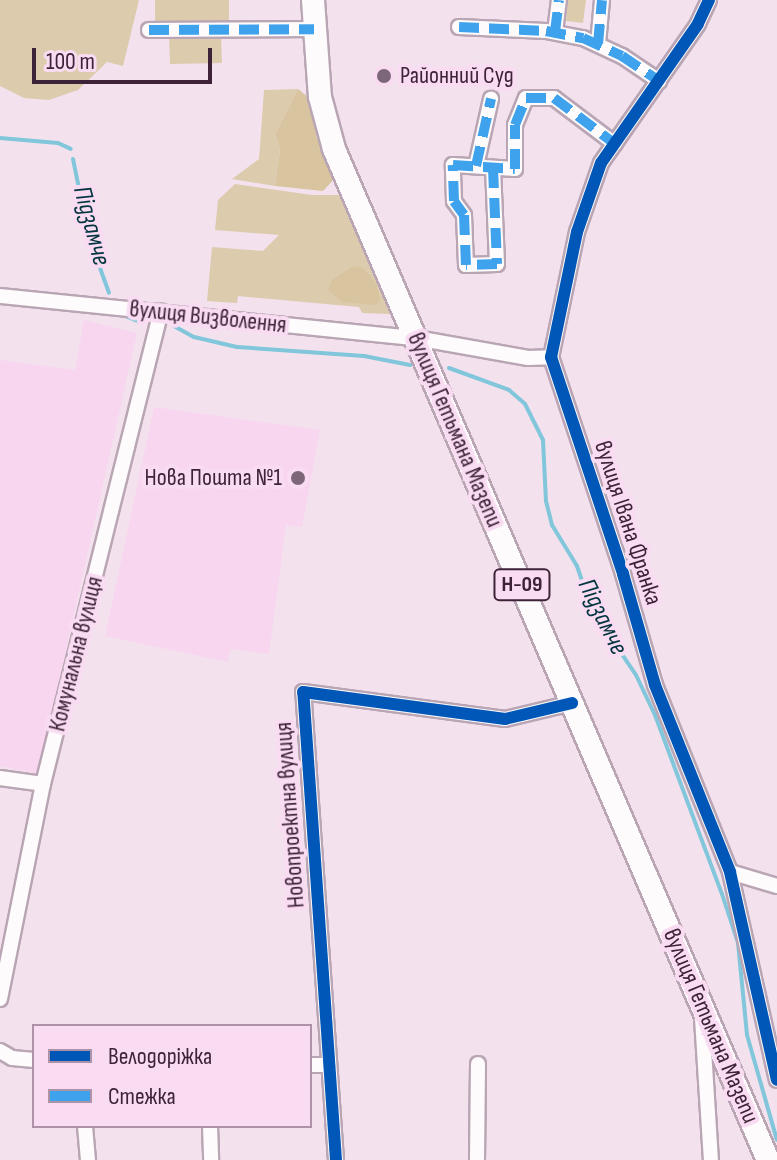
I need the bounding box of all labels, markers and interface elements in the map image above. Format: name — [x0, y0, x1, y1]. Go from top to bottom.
scale bar — [36, 32, 216, 82]
text: 100 m — [46, 47, 95, 76]
place label: Районний Суд — [400, 62, 514, 90]
marker: Районний Суд — [375, 67, 393, 85]
water label: Підзамче — [65, 183, 117, 269]
street label: вулиця Визволення — [128, 294, 288, 340]
street label: вулиця Гетьмана Мазепи — [401, 328, 509, 532]
street label: вулиця Івана Франка — [588, 437, 668, 609]
place label: Нова Пошта №1 — [145, 464, 282, 492]
marker: Нова Пошта №1 — [289, 469, 307, 487]
road number: Н-09 — [492, 567, 552, 603]
street label: Комунальна вулиця — [43, 574, 109, 734]
water label: Підзамче — [570, 574, 634, 660]
street label: Новопроектна вулиця — [269, 721, 311, 909]
street label: вулиця Гетьмана Мазепи — [657, 924, 765, 1128]
legend — [32, 1024, 312, 1128]
text: Велодоріжка — [108, 1042, 212, 1071]
text: Стежка — [108, 1082, 176, 1111]

